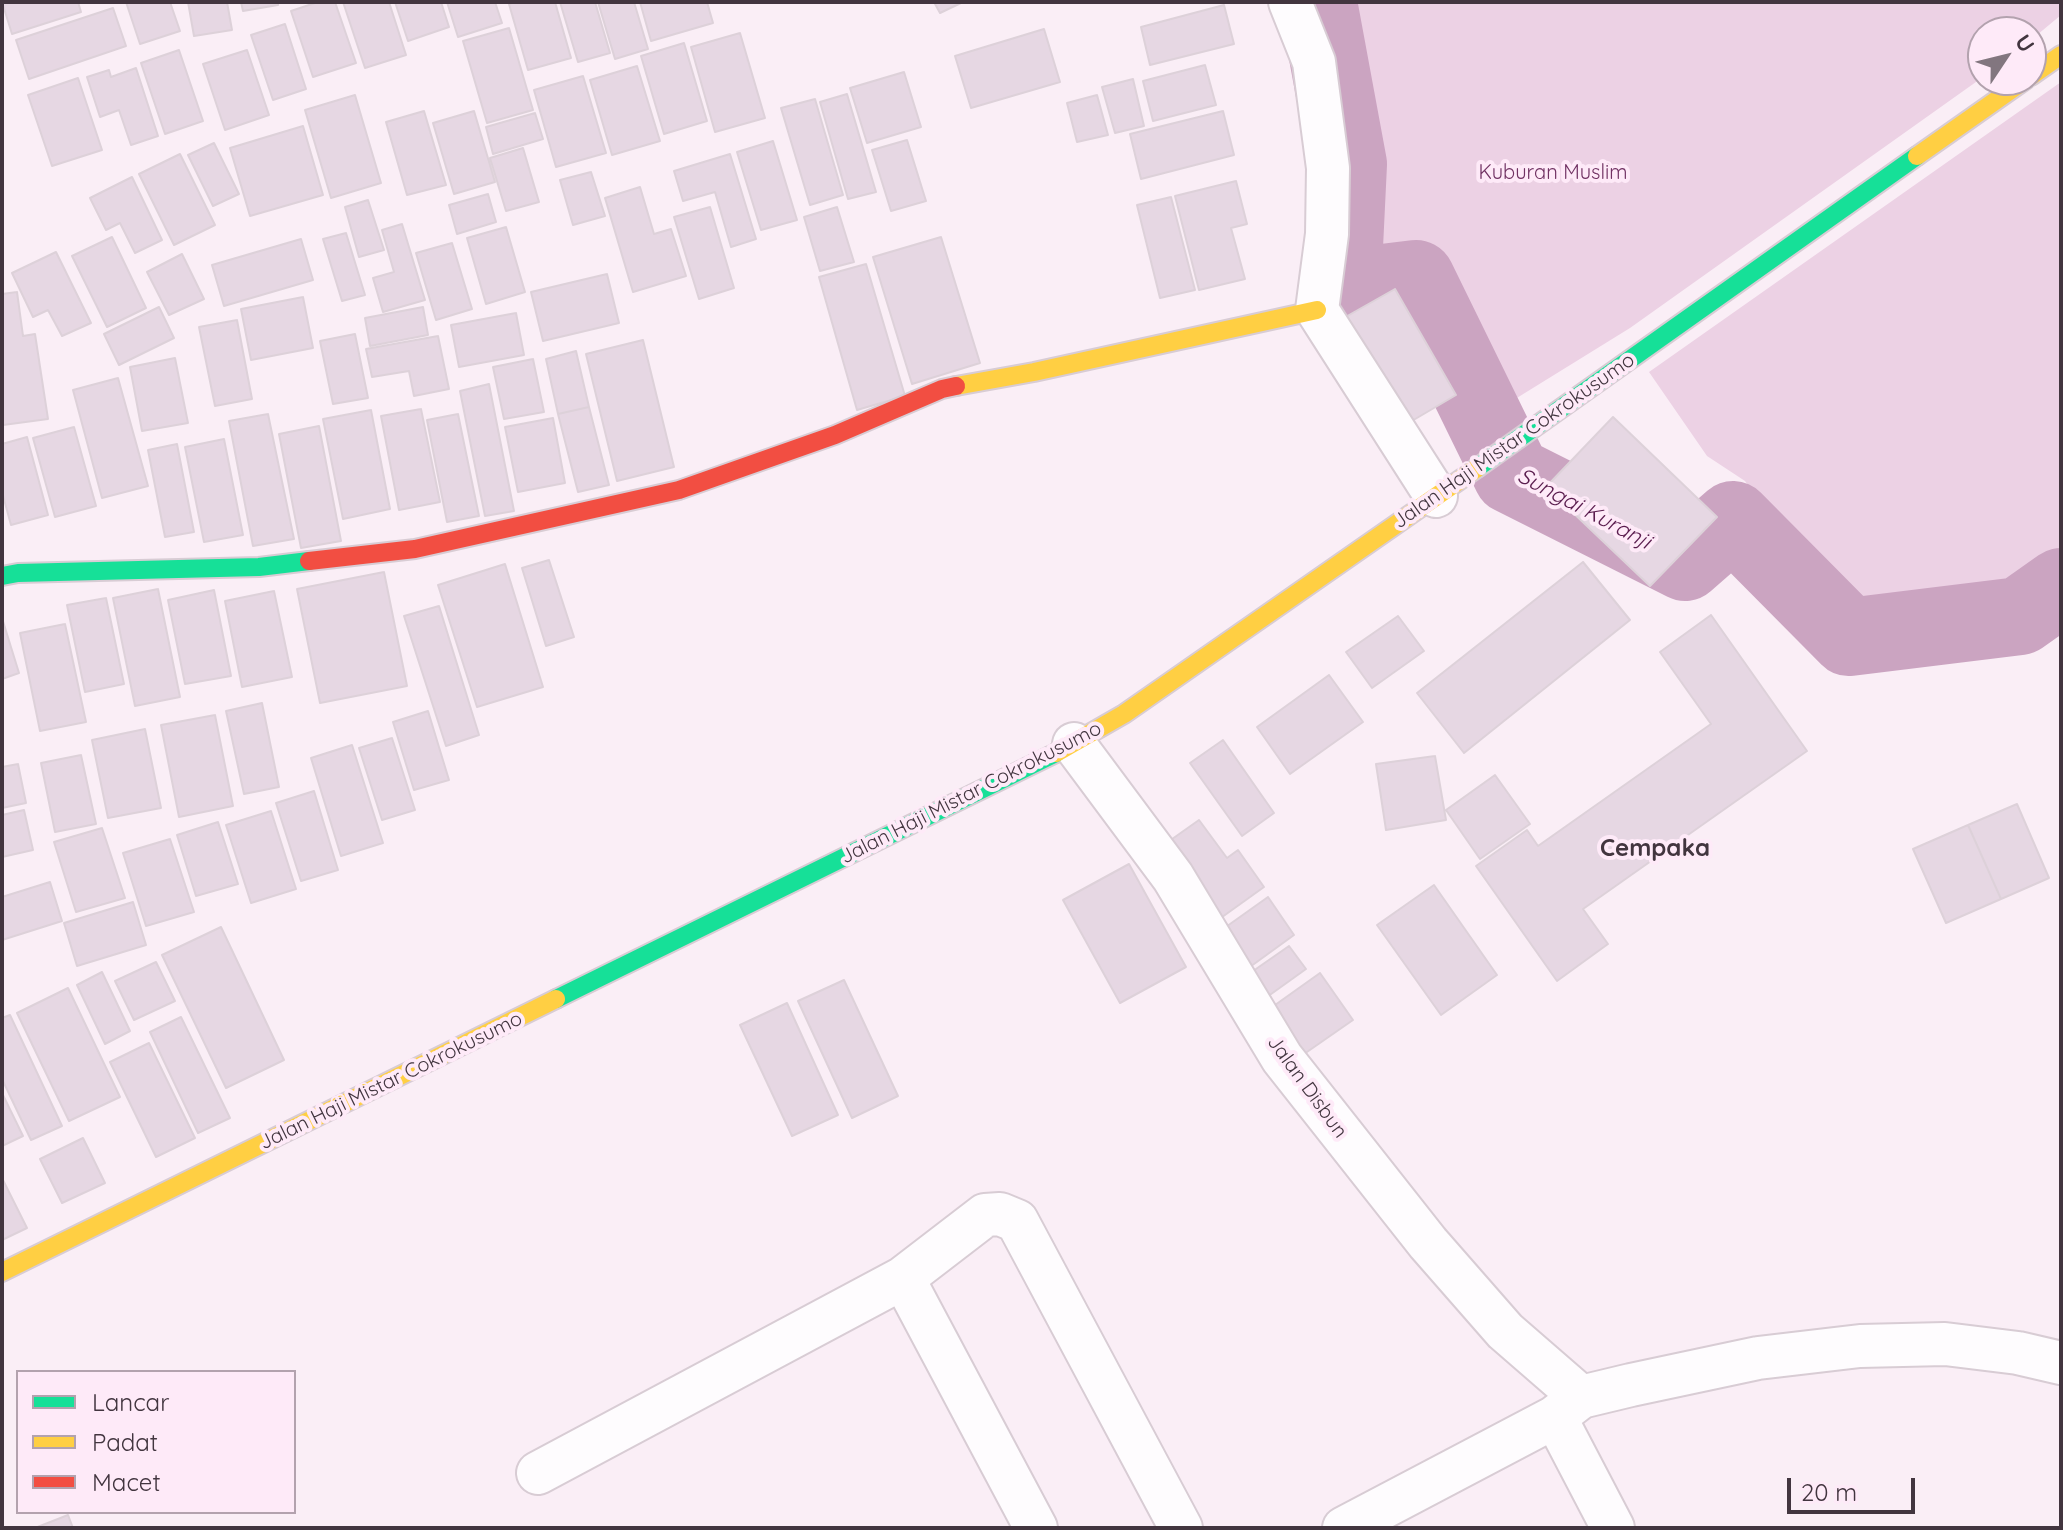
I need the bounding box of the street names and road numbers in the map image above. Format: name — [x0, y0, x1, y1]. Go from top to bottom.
street label: Jalan Haji Mistar Cokrokusumo — [1389, 348, 1639, 534]
street label: Jalan Haji Mistar Cokrokusumo — [837, 717, 1105, 869]
street label: Jalan Haji Mistar Cokrokusumo — [256, 1007, 526, 1155]
street label: Jalan Disbun — [1262, 1031, 1352, 1143]

